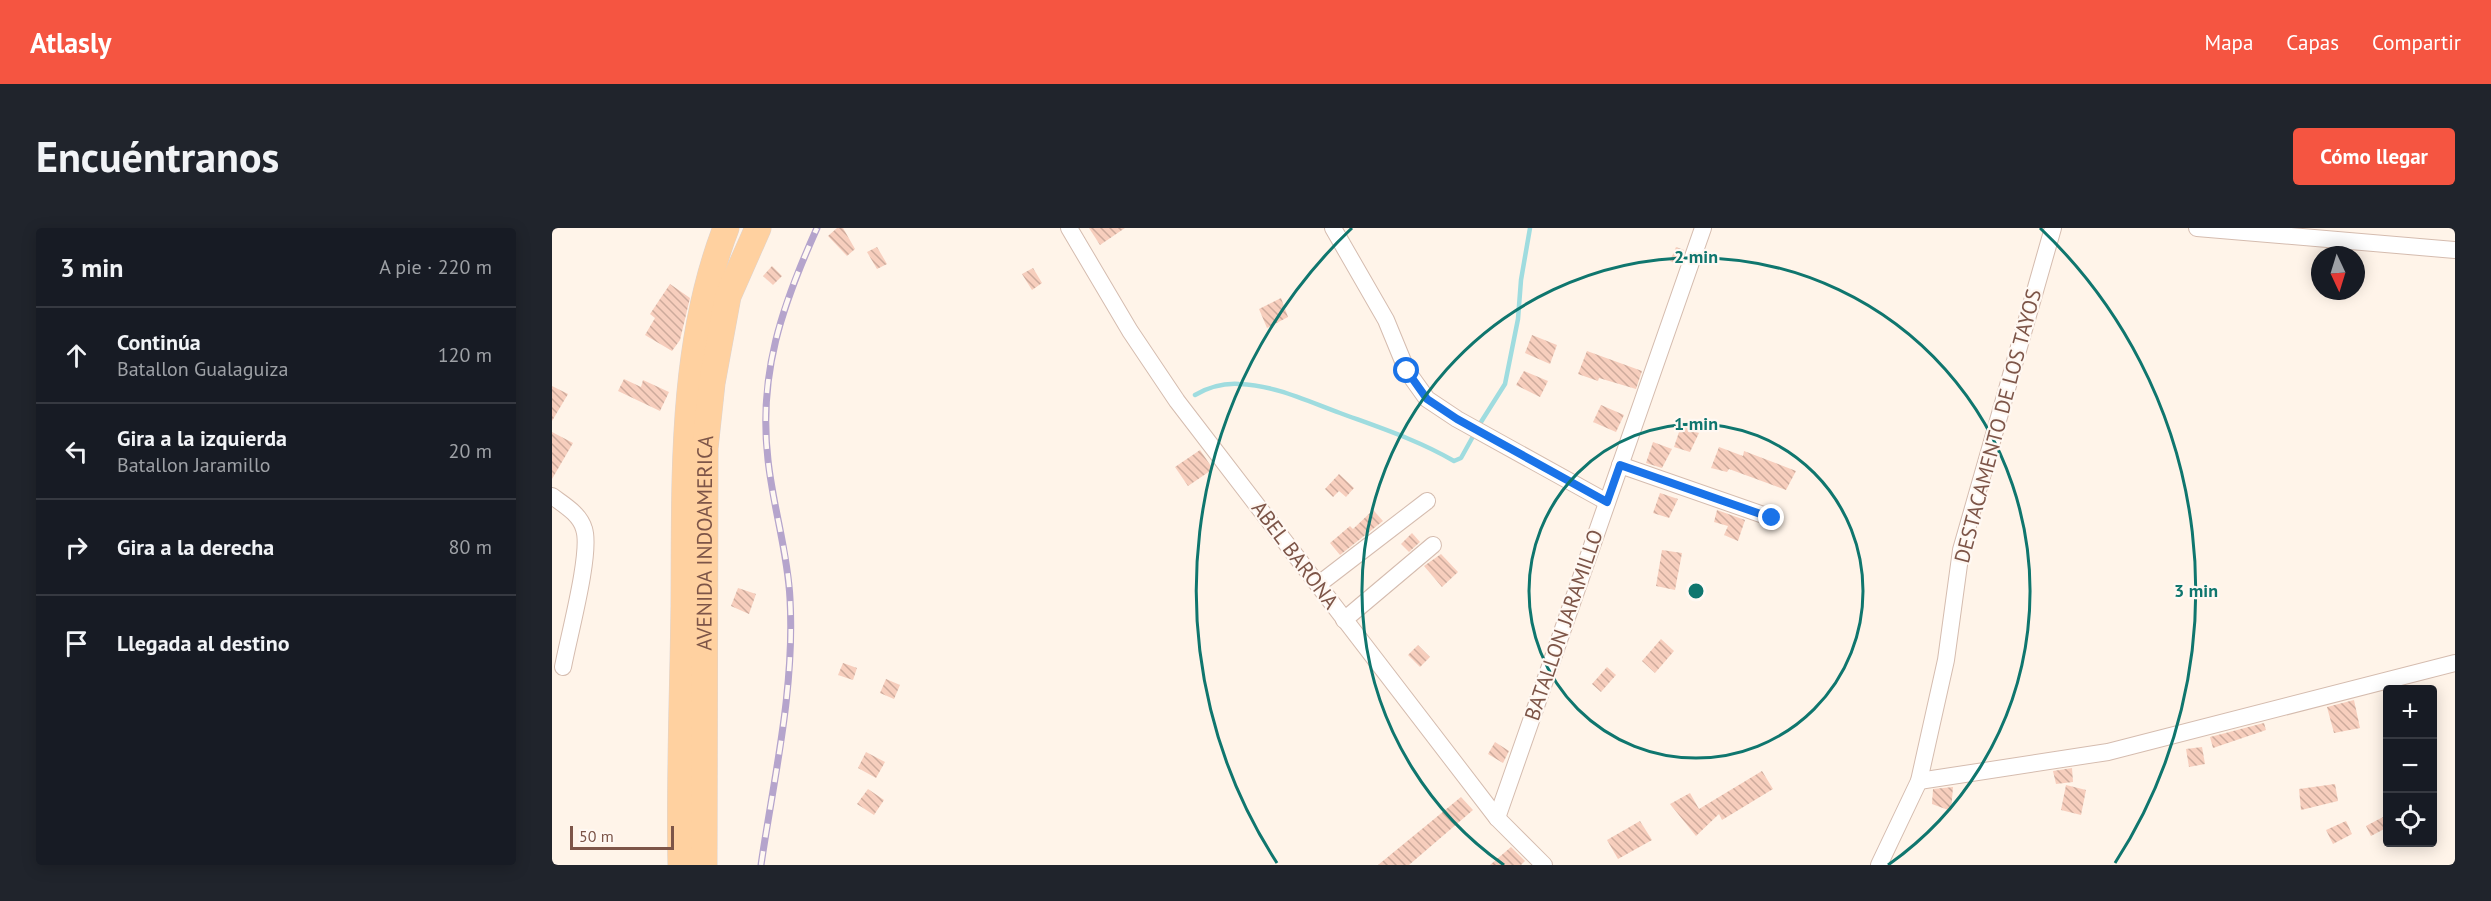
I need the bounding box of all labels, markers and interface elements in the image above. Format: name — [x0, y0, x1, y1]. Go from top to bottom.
text: Atlasly — [30, 24, 112, 61]
text: Mapa — [2205, 29, 2253, 56]
text: Capas — [2286, 29, 2339, 56]
text: Compartir — [2372, 29, 2461, 56]
button: Cómo llegar — [2293, 128, 2455, 185]
text: Encuéntranos — [36, 129, 279, 184]
text: 2 min — [1674, 245, 1718, 268]
north arrow — [2311, 246, 2365, 300]
text: 3 min — [60, 251, 123, 284]
text: A pie · 220 m — [379, 254, 492, 280]
street label: DESTACAMENTO DE LOS TAYOS — [1948, 286, 2047, 566]
text: Continúa — [117, 328, 201, 356]
icon: ahead — [60, 339, 93, 372]
text: 120 m — [438, 342, 492, 368]
text: Batallon Gualaguiza — [117, 356, 288, 382]
route start — [1393, 357, 1419, 383]
text: 1 min — [1674, 412, 1718, 435]
text: Gira a la izquierda — [117, 424, 287, 452]
street label: AVENIDA INDOAMERICA — [691, 433, 719, 651]
icon: left — [60, 435, 93, 468]
text: 20 m — [449, 438, 492, 464]
text: Batallon Jaramillo — [117, 452, 270, 478]
street label: ABEL BARONA — [1246, 495, 1345, 615]
route end — [1758, 504, 1784, 530]
street label: BATALLON JARAMILLO — [1518, 526, 1609, 724]
icon: right — [60, 531, 93, 564]
text: Gira a la derecha — [117, 533, 274, 561]
text: 80 m — [449, 534, 492, 560]
text: 3 min — [2174, 579, 2218, 602]
centre of rings — [1686, 581, 1706, 601]
icon: arrive — [60, 627, 93, 660]
text: Llegada al destino — [117, 629, 290, 657]
map controls — [2383, 685, 2437, 847]
button: + — [2383, 685, 2437, 739]
button: − — [2383, 739, 2437, 793]
button: locate — [2383, 793, 2437, 847]
scale bar — [570, 823, 674, 850]
text: 50 m — [579, 826, 614, 846]

